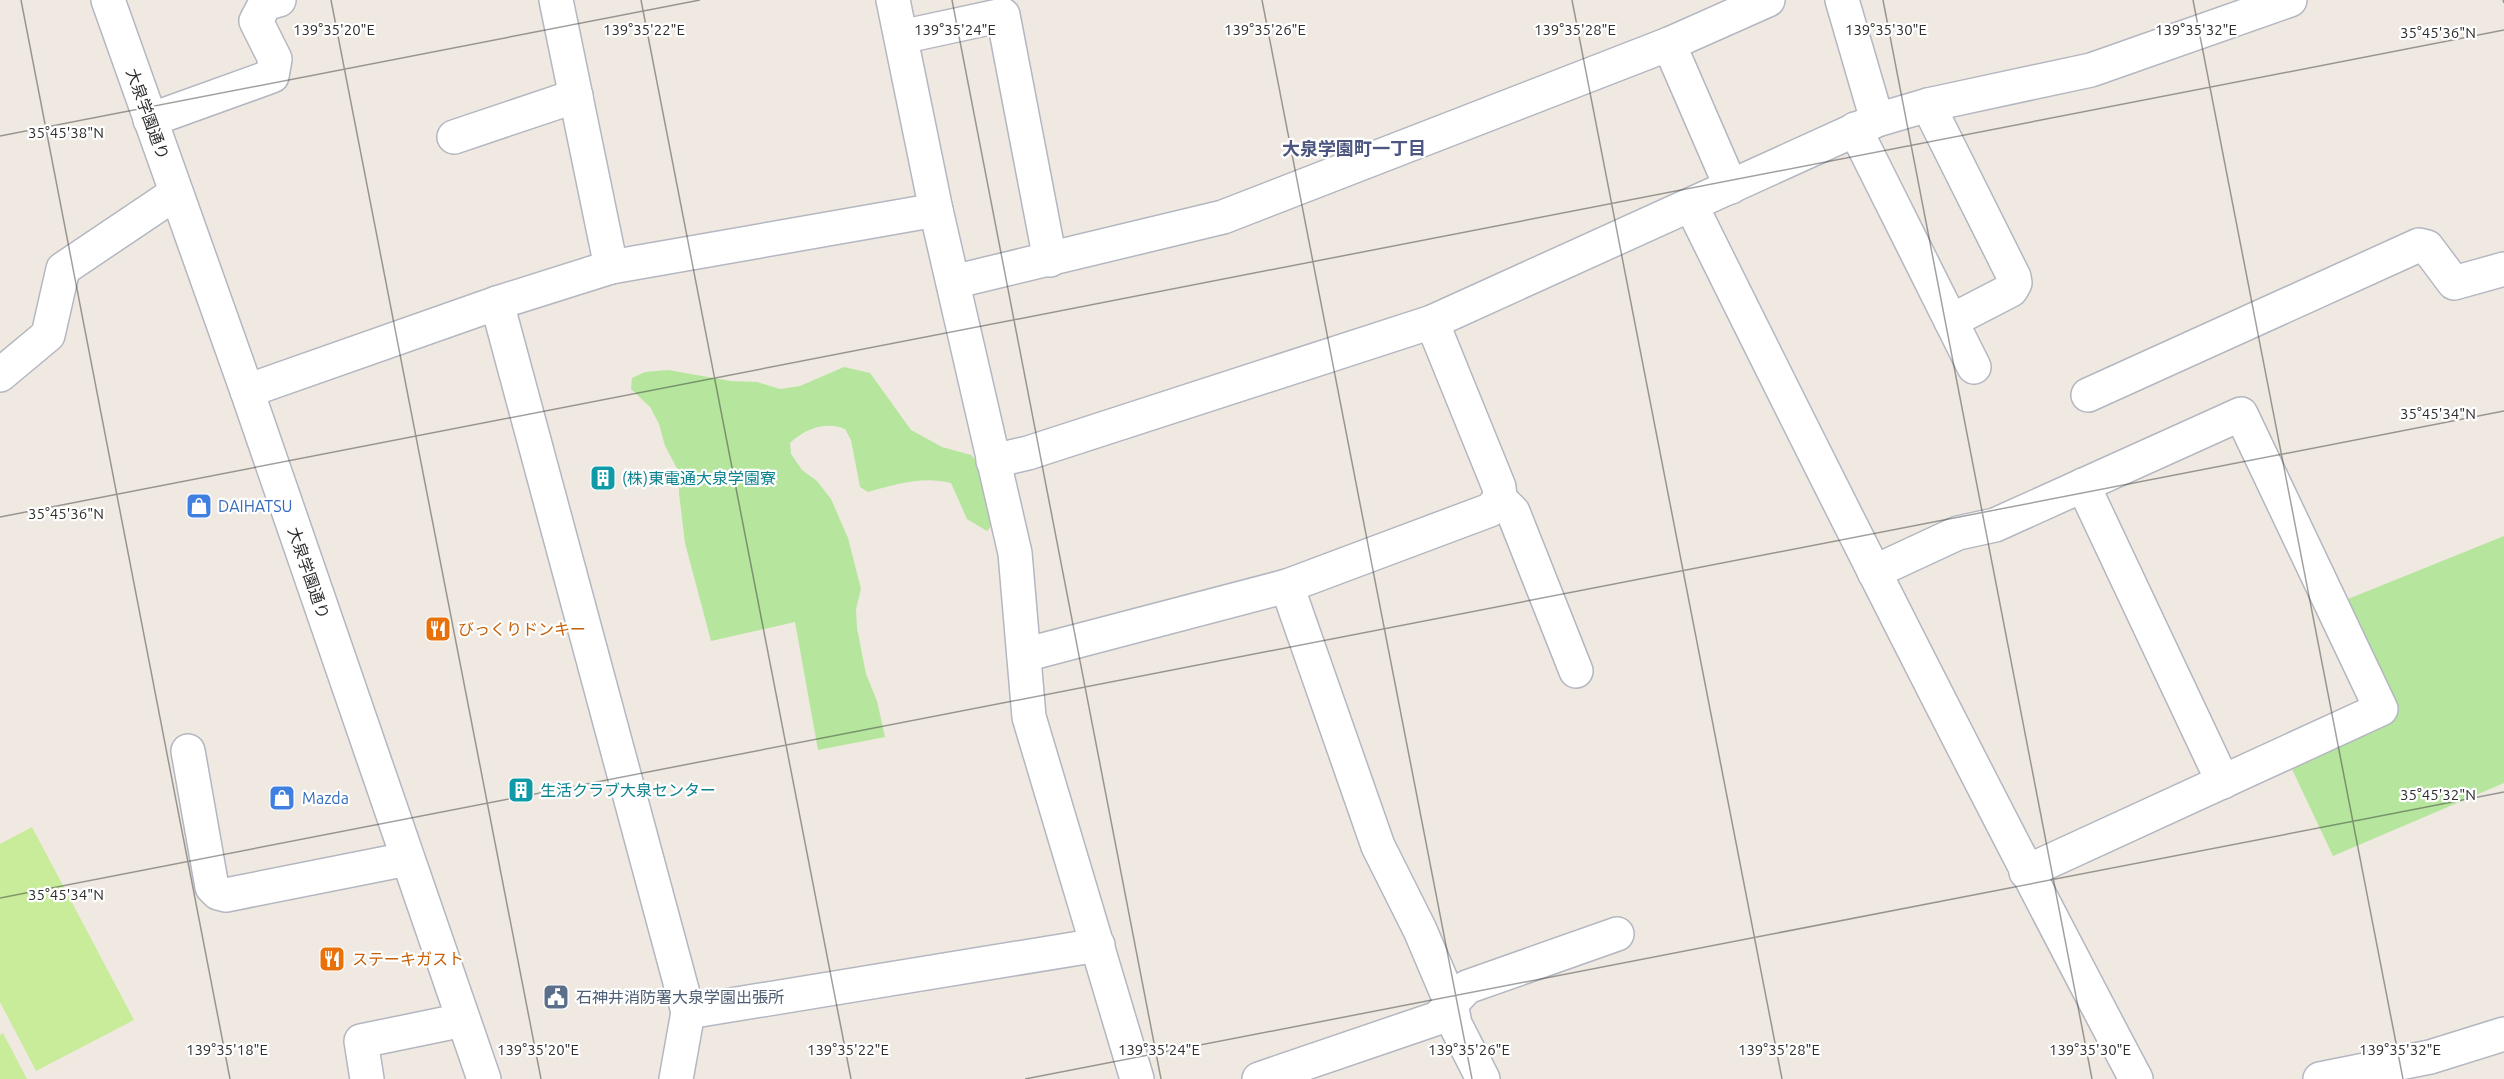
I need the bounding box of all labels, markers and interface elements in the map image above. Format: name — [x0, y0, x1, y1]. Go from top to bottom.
text: 139°35'20"E — [293, 21, 375, 38]
text: 139°35'22"E — [603, 21, 685, 38]
text: 139°35'24"E — [914, 21, 996, 38]
text: 139°35'26"E — [1224, 21, 1306, 38]
text: 139°35'28"E — [1534, 21, 1616, 38]
text: 139°35'30"E — [1845, 21, 1927, 38]
text: 139°35'32"E — [2155, 21, 2237, 38]
text: 35°45'36"N — [2400, 24, 2476, 41]
street label: 大泉学園通り — [123, 66, 173, 162]
text: 35°45'38"N — [28, 124, 104, 141]
district label: 大泉学園町一丁目 — [1282, 138, 1426, 158]
text: 35°45'34"N — [2400, 405, 2476, 422]
building icon: (株)東電通大泉学園寮 — [588, 463, 618, 493]
place label: (株)東電通大泉学園寮 — [622, 469, 776, 488]
shop icon: DAIHATSU — [184, 491, 214, 521]
place label: DAIHATSU — [218, 497, 293, 515]
text: 35°45'36"N — [28, 505, 104, 522]
street label: 大泉学園通り — [285, 525, 333, 621]
restaurant icon: びっくりドンキー — [423, 614, 453, 644]
place label: びっくりドンキー — [458, 620, 586, 638]
building icon: 生活クラブ大泉センター — [506, 775, 536, 805]
place label: 生活クラブ大泉センター — [540, 781, 716, 799]
shop icon: Mazda — [267, 783, 297, 813]
text: 35°45'32"N — [2400, 786, 2476, 803]
place label: Mazda — [302, 789, 349, 807]
text: 35°45'34"N — [28, 886, 104, 903]
restaurant icon: ステーキガスト — [317, 944, 347, 974]
place label: ステーキガスト — [352, 950, 464, 968]
public building icon: 石神井消防署大泉学園出張所 — [541, 982, 571, 1012]
place label: 石神井消防署大泉学園出張所 — [576, 988, 784, 1006]
text: 139°35'18"E — [186, 1041, 268, 1058]
text: 139°35'20"E — [497, 1041, 579, 1058]
text: 139°35'22"E — [807, 1041, 889, 1058]
text: 139°35'24"E — [1118, 1041, 1200, 1058]
text: 139°35'26"E — [1428, 1041, 1510, 1058]
text: 139°35'28"E — [1738, 1041, 1820, 1058]
text: 139°35'30"E — [2049, 1041, 2131, 1058]
text: 139°35'32"E — [2359, 1041, 2441, 1058]

